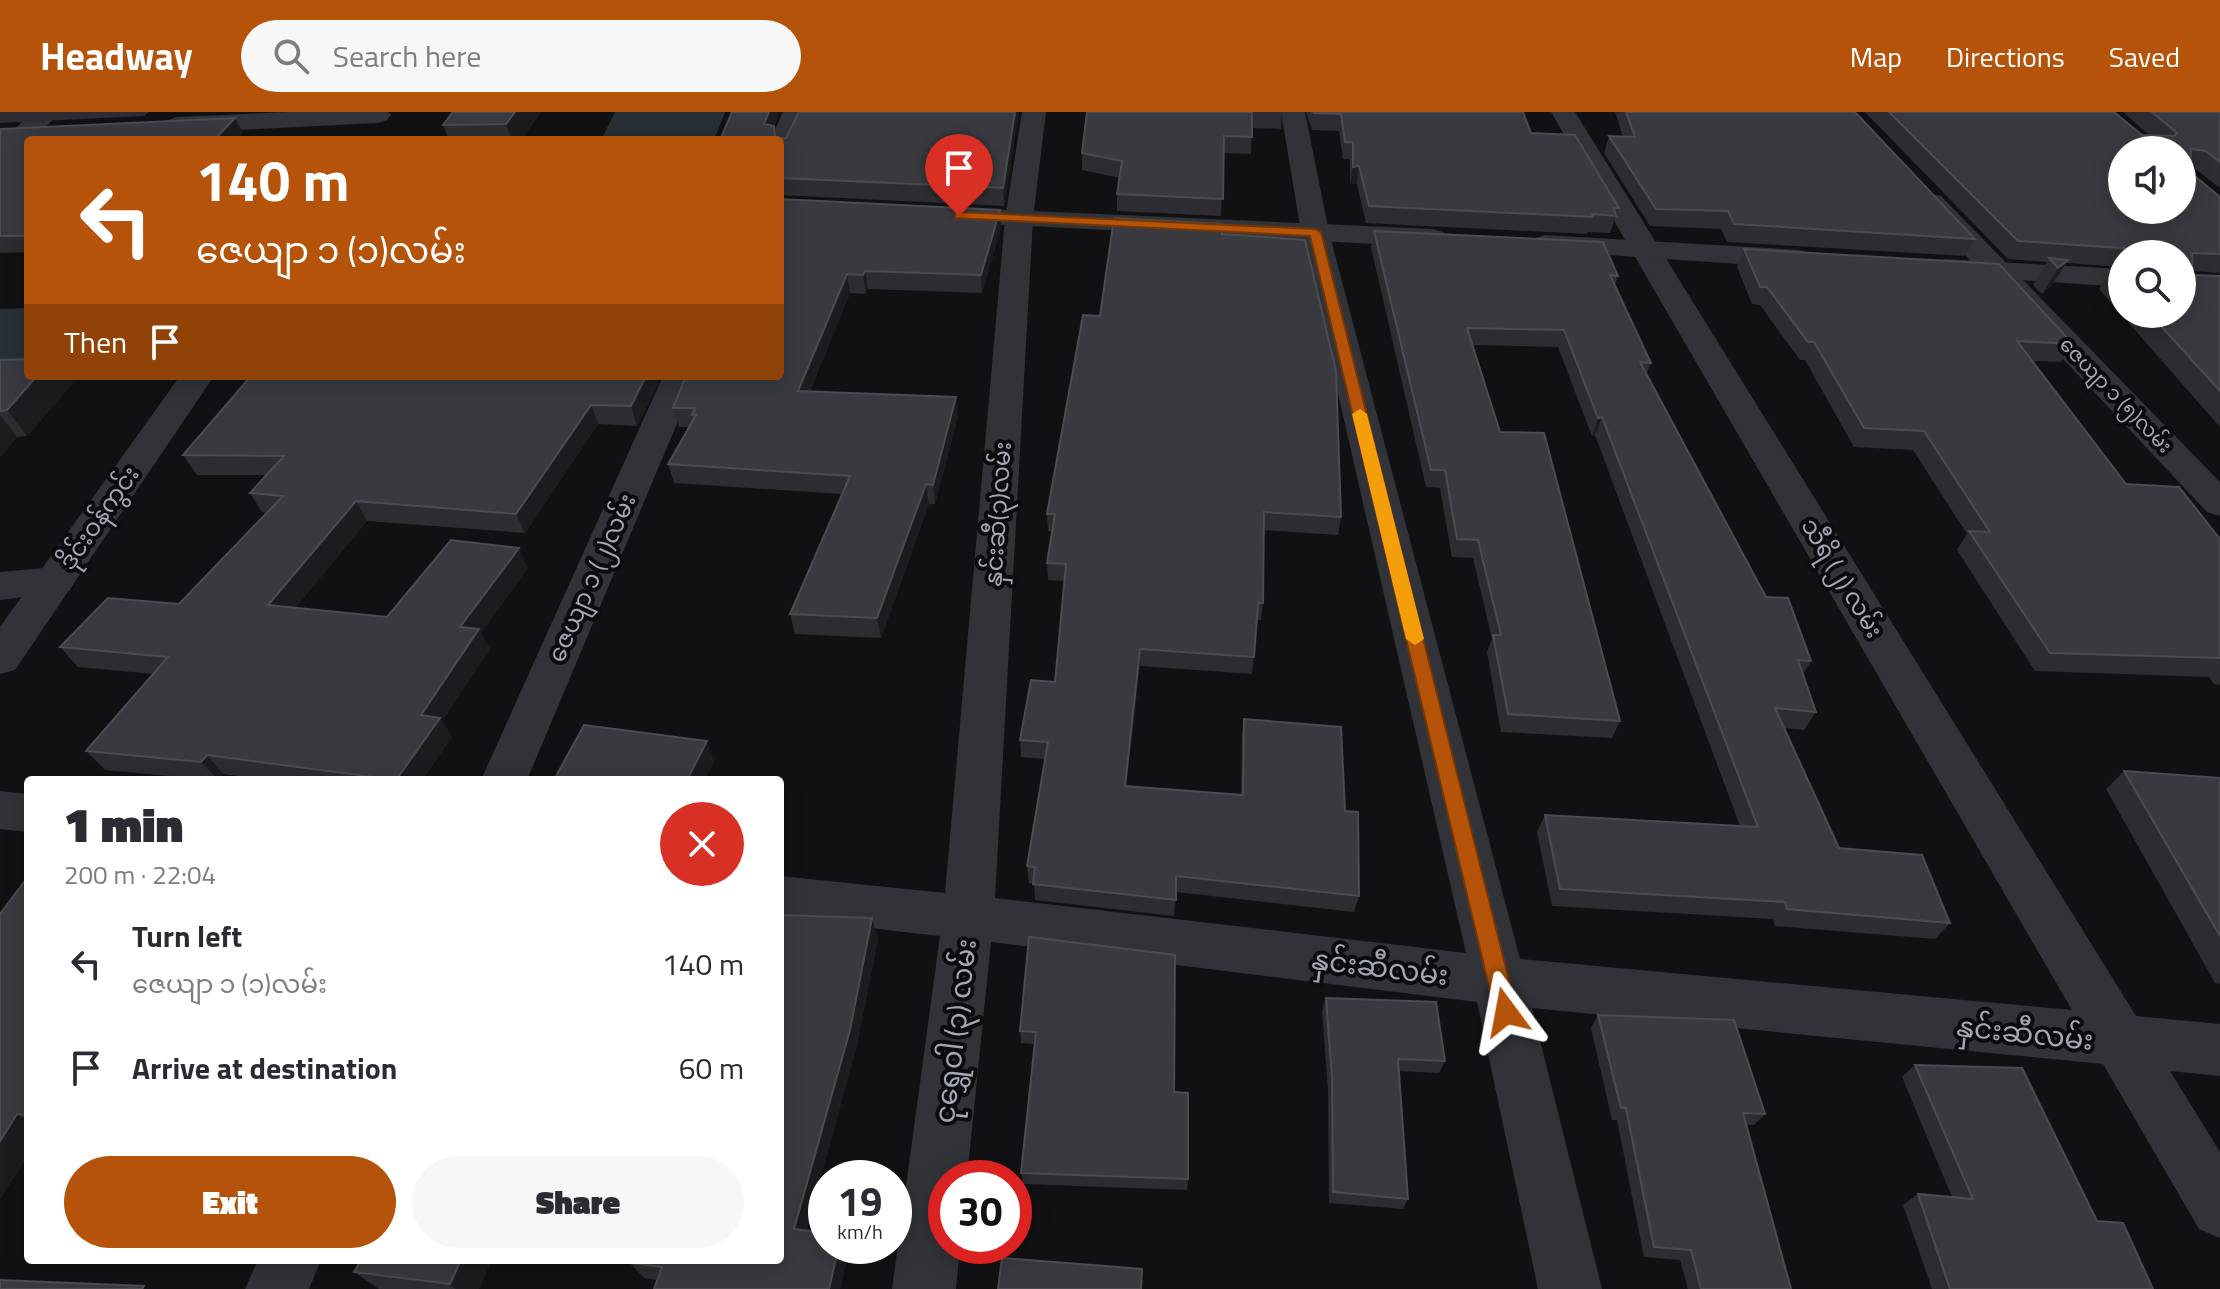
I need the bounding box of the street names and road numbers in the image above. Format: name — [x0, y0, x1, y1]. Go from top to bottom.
street label: ဇေယျာ ၁ (၅)လမ်း — [2052, 330, 2180, 460]
street label: နှင်းဆီ(၃)လမ်း — [974, 440, 1022, 588]
street label: ဒိုင်းဝန်ကွင်း — [49, 458, 149, 578]
street label: ဇေယျာ ၁ (၂)လမ်း — [538, 487, 646, 669]
street label: သီရိ (၂) လမ်း — [1791, 511, 1893, 645]
street label: ငုရွှေဝါ (၃) လမ်း — [922, 936, 989, 1126]
street label: နှင်းဆီလမ်း — [1309, 937, 1451, 998]
street label: နှင်းဆီလမ်း — [1954, 1004, 2096, 1063]

